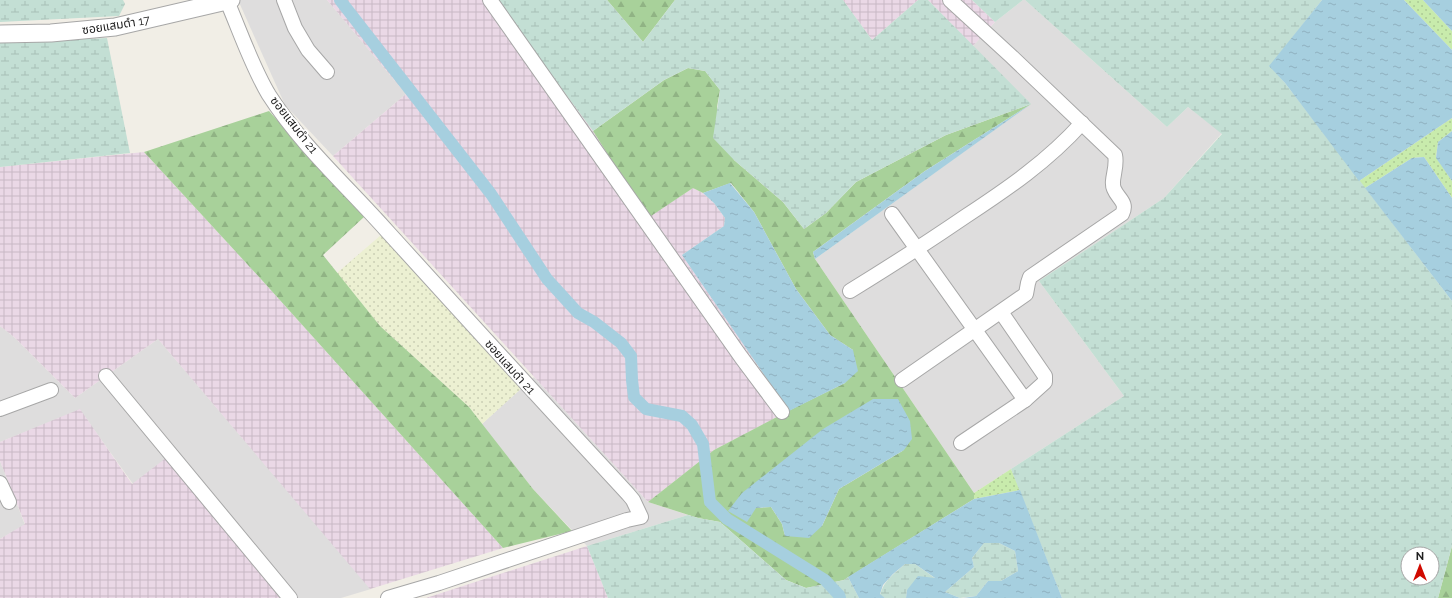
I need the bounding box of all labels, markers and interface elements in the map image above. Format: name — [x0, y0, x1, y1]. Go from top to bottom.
street label: ซอยแสมดำ 17 — [81, 13, 151, 37]
street label: ซอยแสมดำ 21 — [267, 94, 321, 156]
street label: ซอยแสมดำ 21 — [482, 337, 538, 397]
north arrow — [1400, 546, 1440, 586]
text: N — [1416, 550, 1424, 563]

